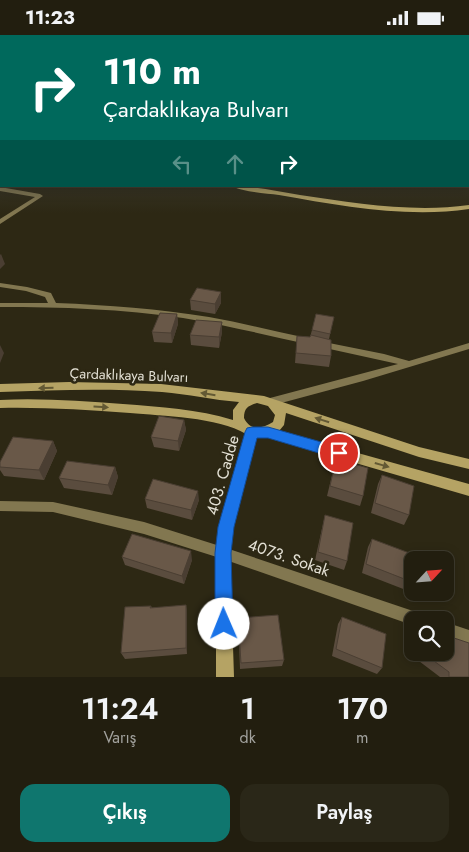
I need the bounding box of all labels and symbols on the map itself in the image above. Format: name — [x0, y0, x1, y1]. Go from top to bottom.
street label: Çardaklıkaya Bulvarı — [69, 363, 189, 387]
one-way arrow — [37, 384, 53, 392]
one-way arrow — [199, 390, 215, 398]
one-way arrow — [93, 403, 109, 411]
one-way arrow — [314, 416, 329, 424]
street label: 403. Cadde — [200, 432, 245, 518]
pin — [318, 432, 360, 474]
one-way arrow — [374, 461, 389, 469]
street label: 4073. Sokak — [245, 533, 334, 582]
north arrow — [404, 551, 454, 601]
position arrow — [197, 597, 249, 649]

